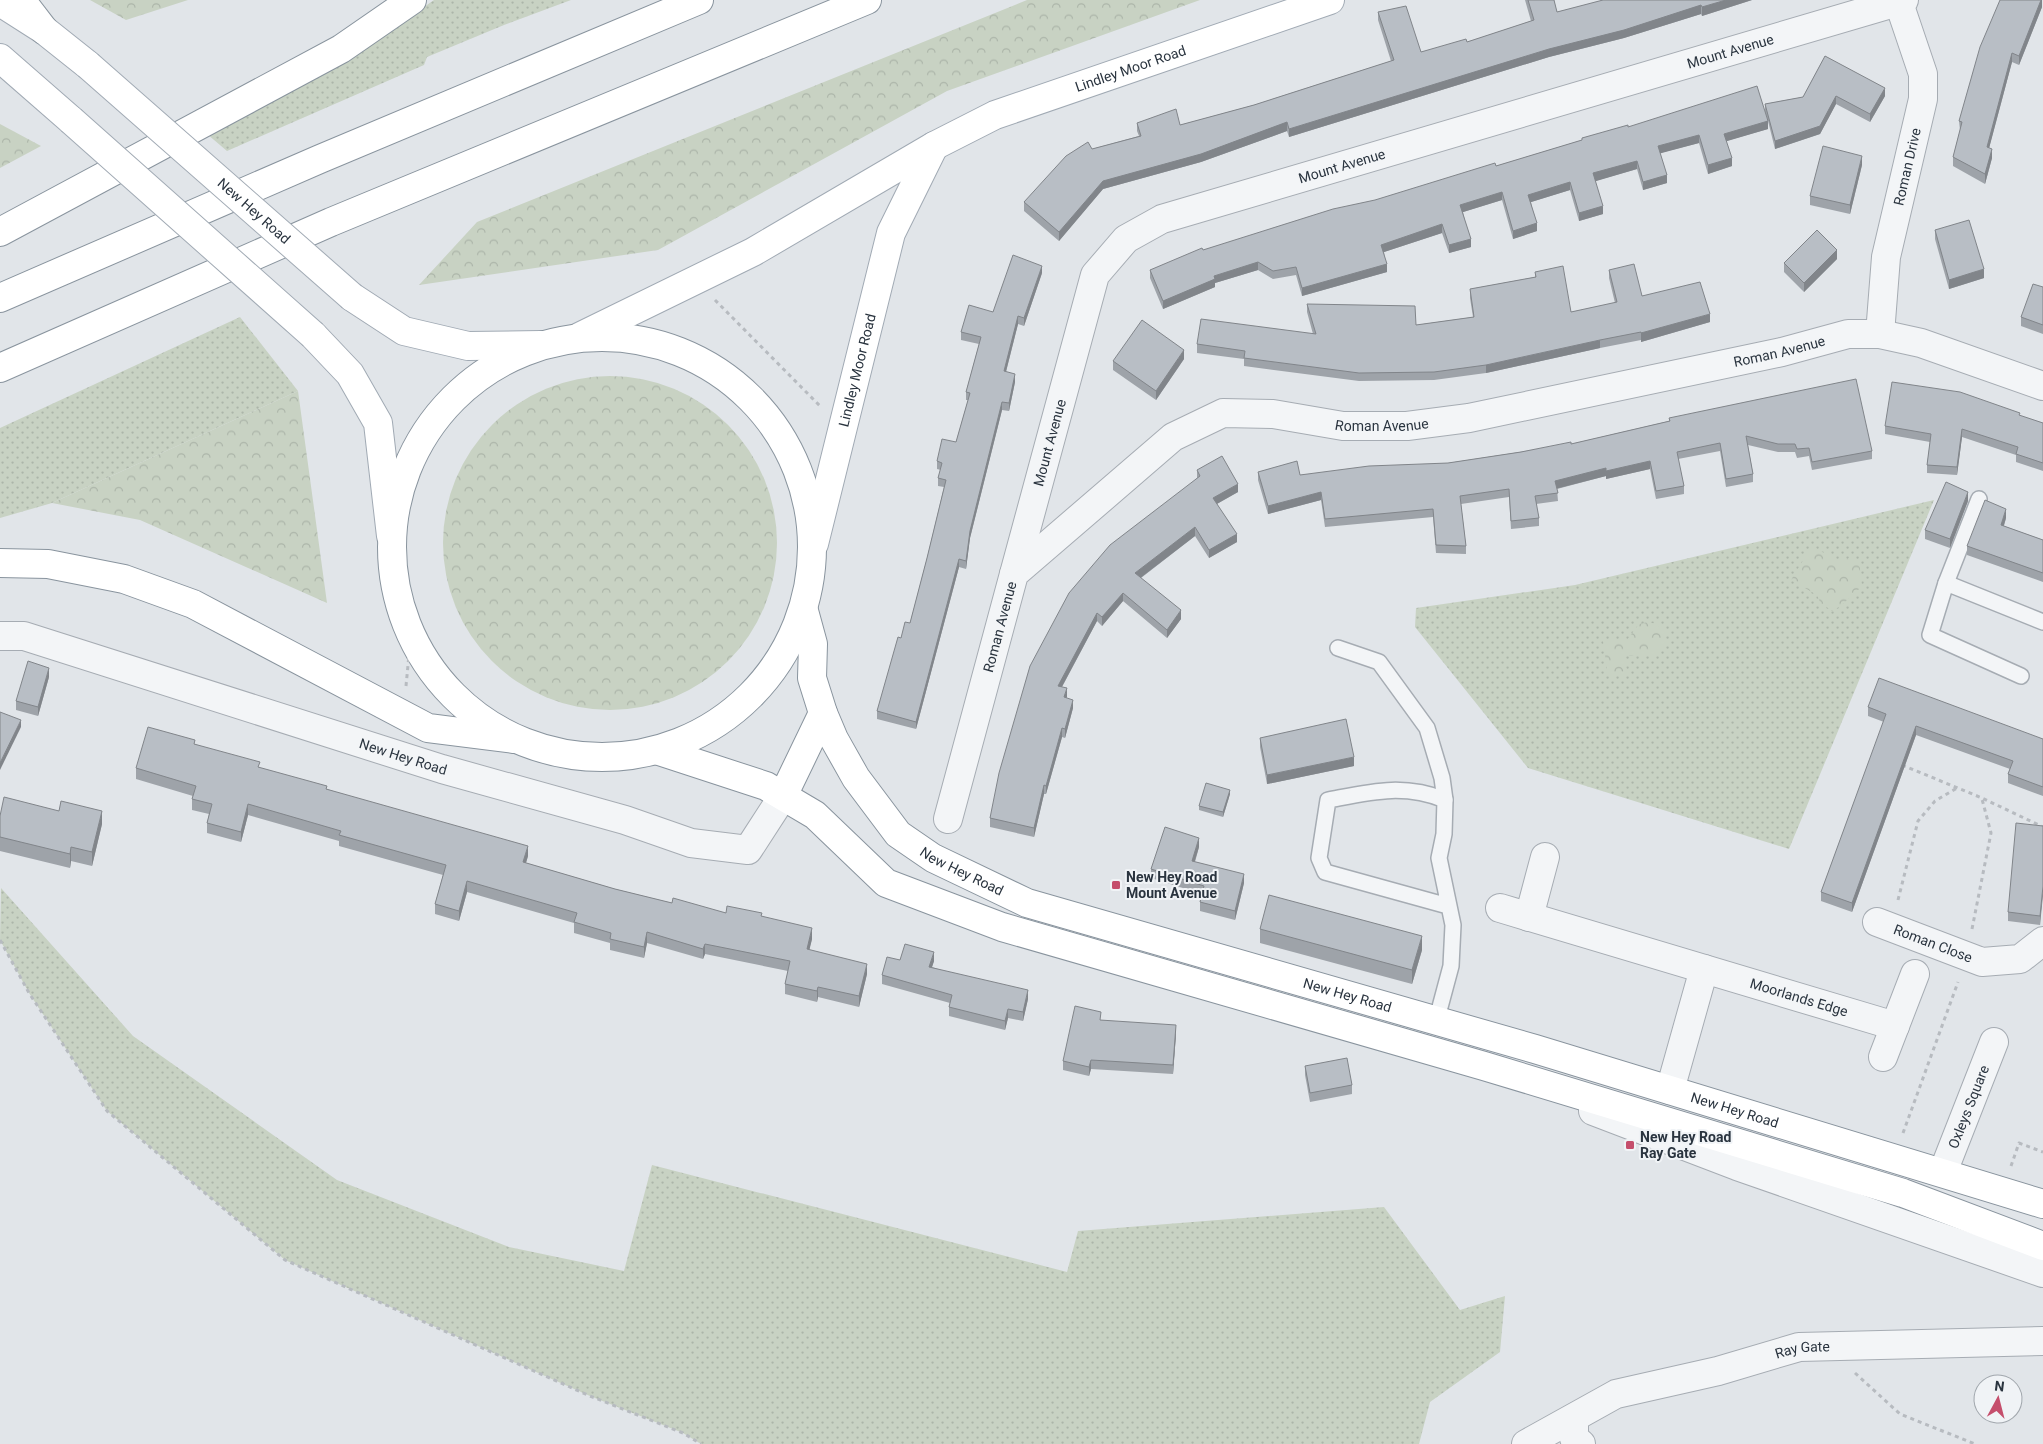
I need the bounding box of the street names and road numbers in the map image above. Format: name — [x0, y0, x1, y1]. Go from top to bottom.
street label: Mount Avenue — [1685, 31, 1776, 72]
street label: Lindley Moor Road — [1073, 42, 1188, 95]
street label: Roman Drive — [1890, 126, 1924, 207]
street label: Mount Avenue — [1297, 146, 1387, 186]
street label: New Hey Road — [215, 175, 293, 247]
street label: Lindley Moor Road — [835, 312, 879, 428]
street label: Roman Avenue — [1732, 333, 1827, 370]
street label: Mount Avenue — [1030, 397, 1069, 488]
street label: Roman Avenue — [1334, 415, 1430, 434]
street label: Roman Avenue — [980, 580, 1020, 674]
street label: New Hey Road — [357, 735, 449, 778]
street label: New Hey Road — [917, 844, 1006, 899]
street label: Roman Close — [1891, 921, 1975, 966]
street label: New Hey Road — [1301, 975, 1393, 1015]
street label: Moorlands Edge — [1748, 975, 1850, 1019]
street label: Oxleys Square — [1945, 1063, 1992, 1151]
street label: New Hey Road — [1689, 1089, 1781, 1131]
street label: Ray Gate — [1773, 1338, 1830, 1362]

